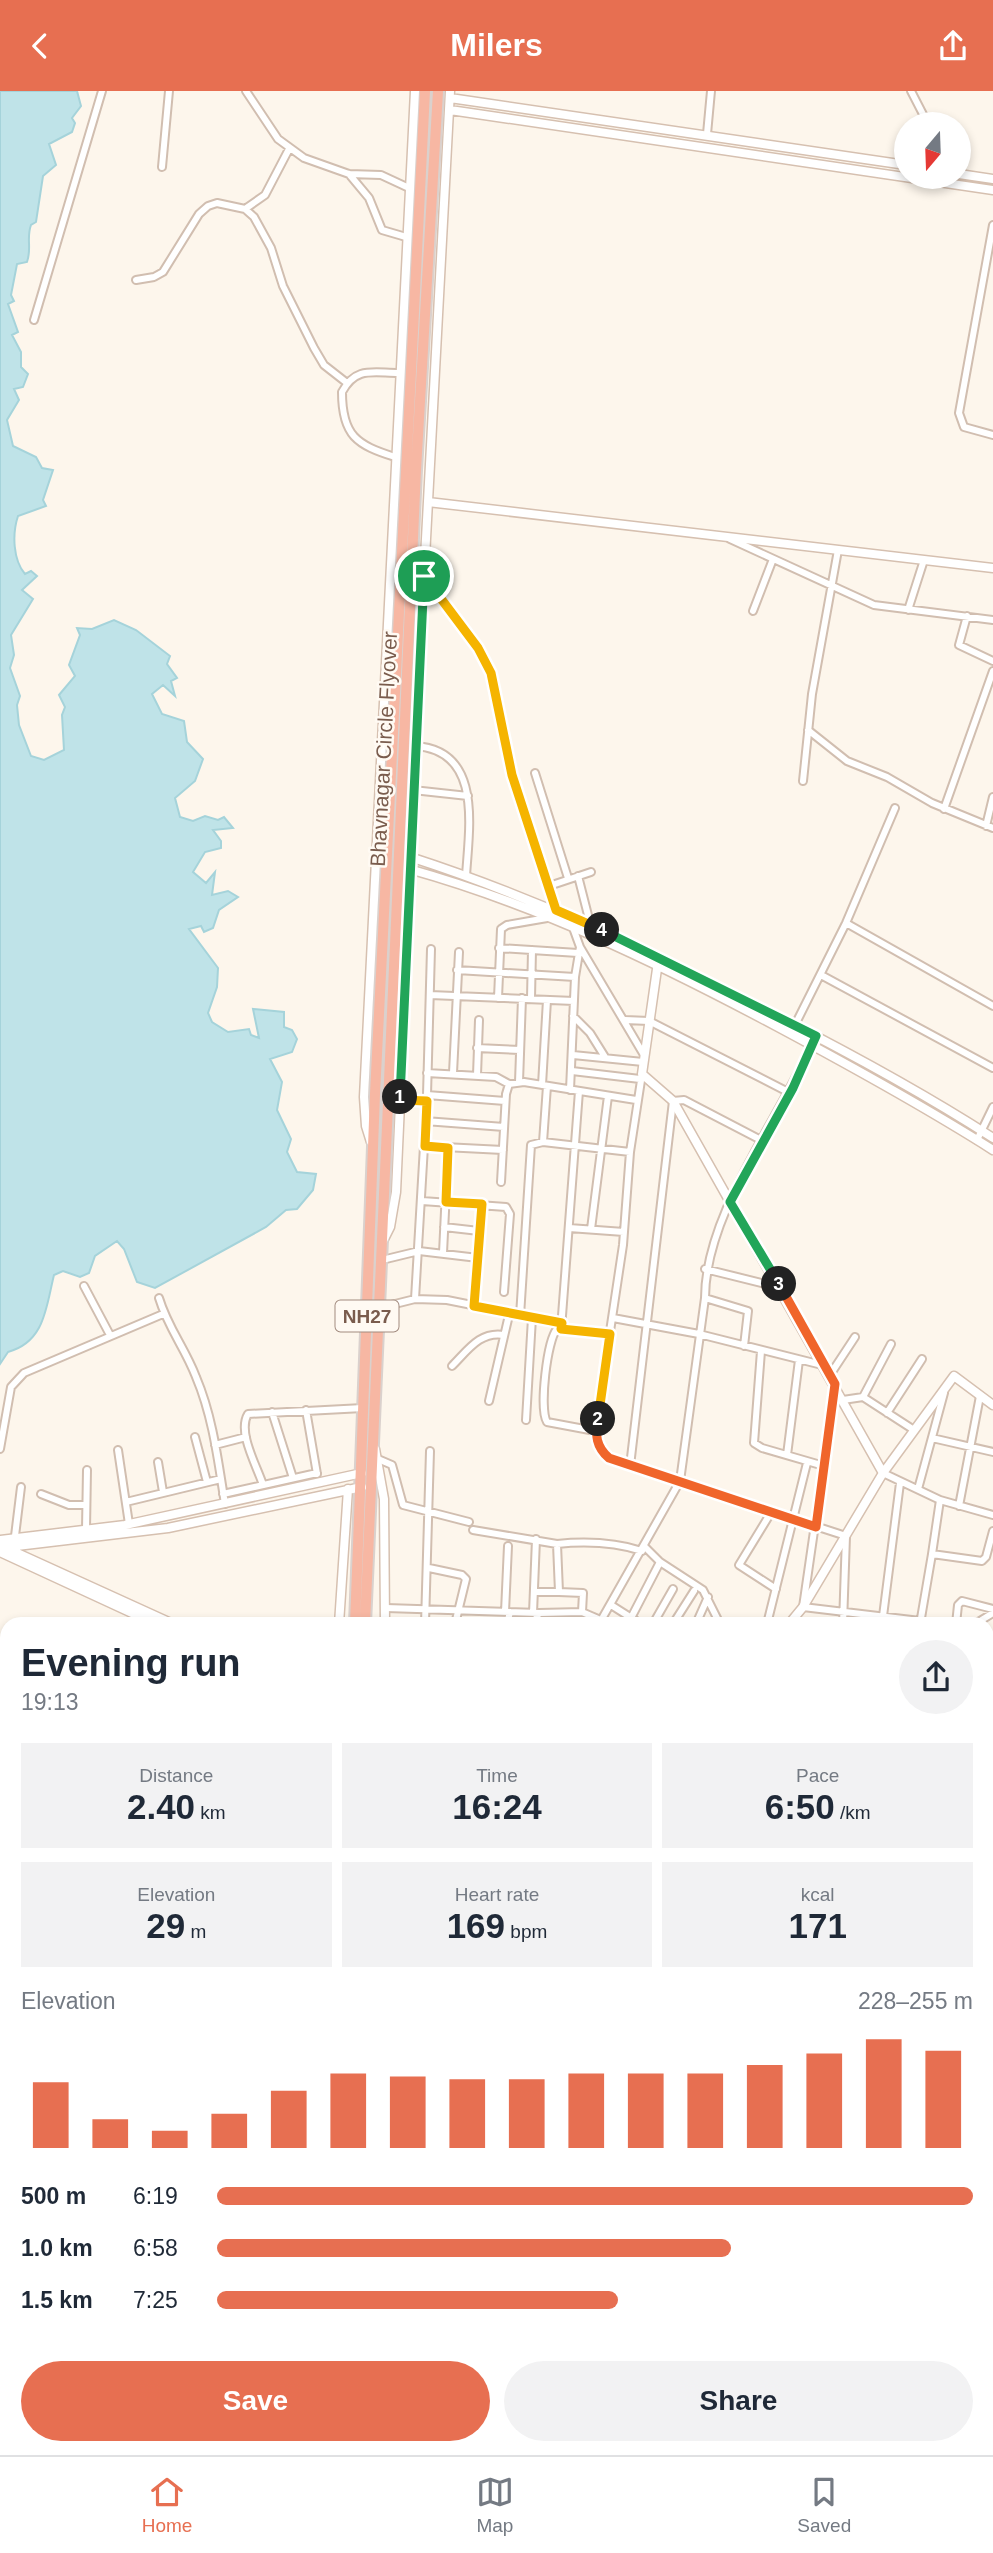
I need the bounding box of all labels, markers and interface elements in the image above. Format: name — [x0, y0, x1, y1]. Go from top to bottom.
icon: back — [21, 27, 59, 65]
text: Milers — [450, 27, 543, 63]
icon: share — [934, 27, 972, 65]
north arrow — [894, 112, 971, 189]
map controls — [894, 112, 971, 189]
pin — [394, 546, 454, 606]
icon: arrive — [405, 557, 443, 595]
street label: Bhavnagar Circle Flyover — [366, 631, 401, 867]
pin: 4 — [584, 913, 620, 947]
text: 4 — [596, 919, 607, 940]
pin: 1 — [382, 1079, 418, 1115]
text: 1 — [394, 1086, 405, 1107]
pin: 3 — [762, 1267, 796, 1301]
text: 3 — [773, 1273, 784, 1294]
road number: NH27 — [336, 1301, 398, 1331]
pin: 2 — [580, 1401, 616, 1437]
text: 2 — [592, 1408, 603, 1429]
button: share — [899, 1640, 973, 1714]
text: Evening run — [21, 1642, 241, 1684]
text: 19:13 — [21, 1689, 79, 1715]
text: Distance — [139, 1765, 213, 1786]
text: Time — [476, 1765, 518, 1786]
text: Pace — [796, 1765, 839, 1786]
text: 2.40 — [127, 1787, 195, 1826]
text: 16:24 — [452, 1787, 542, 1826]
text: 6:50 — [765, 1787, 835, 1826]
text: km — [195, 1802, 226, 1823]
text: /km — [835, 1802, 871, 1823]
text: Elevation — [137, 1884, 215, 1905]
text: Heart rate — [455, 1884, 539, 1905]
text: kcal — [801, 1884, 835, 1905]
text: 29 — [146, 1906, 185, 1945]
text: 169 — [447, 1906, 505, 1945]
text: 171 — [788, 1906, 847, 1945]
text: m — [185, 1921, 206, 1942]
text: bpm — [505, 1921, 547, 1942]
text: Elevation — [21, 1988, 116, 2014]
text: 228–255 m — [858, 1988, 973, 2014]
text: 500 m — [21, 2183, 86, 2209]
text: 6:19 — [133, 2183, 178, 2209]
text: 1.0 km — [21, 2235, 93, 2261]
text: 6:58 — [133, 2235, 178, 2261]
text: 1.5 km — [21, 2287, 93, 2313]
text: 7:25 — [133, 2287, 178, 2313]
button: Save — [21, 2361, 490, 2441]
button: Share — [504, 2361, 973, 2441]
tab: Home — [142, 2473, 192, 2537]
tab: Map — [476, 2473, 514, 2537]
tab: Saved — [797, 2473, 851, 2537]

